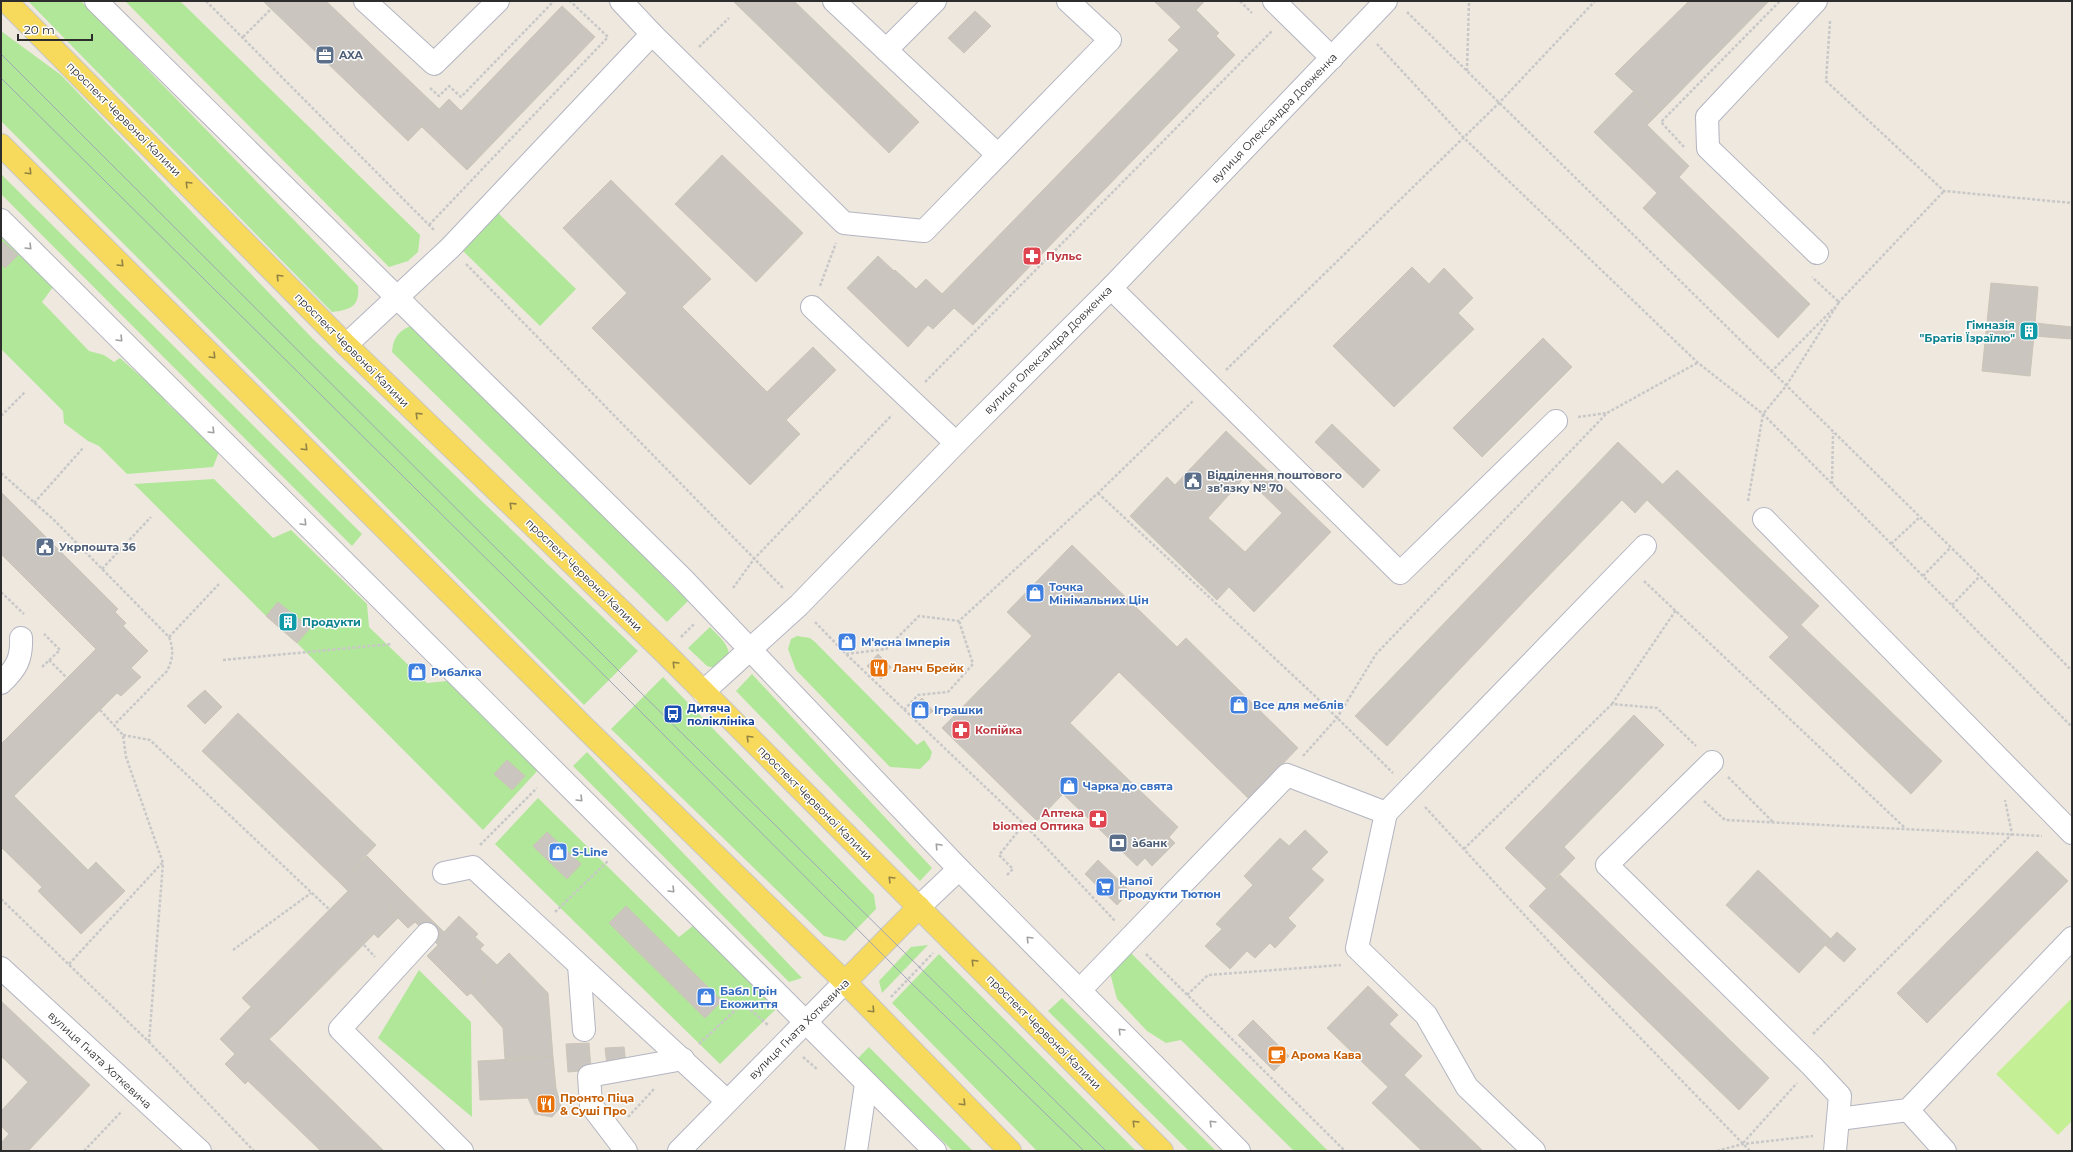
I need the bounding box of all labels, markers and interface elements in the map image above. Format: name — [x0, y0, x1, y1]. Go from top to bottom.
scale bar — [18, 16, 92, 42]
text: 20 m — [24, 22, 55, 37]
office icon: AXA — [314, 44, 336, 66]
place label: AXA — [338, 48, 363, 62]
street label: вулиця Олександра Довженка — [1208, 50, 1340, 186]
street label: проспект Червоної Калини — [64, 59, 184, 179]
one-way arrow — [24, 167, 32, 175]
one-way arrow — [185, 181, 193, 189]
one-way arrow — [24, 242, 32, 250]
pharmacy icon: Пульс — [1021, 245, 1043, 267]
place label: Пульс — [1046, 249, 1082, 263]
one-way arrow — [116, 259, 124, 267]
one-way arrow — [276, 274, 284, 282]
street label: вулиця Олександра Довженка — [981, 283, 1115, 417]
street label: проспект Червоної Калини — [292, 290, 412, 410]
place label: Гімназія "Братів Їзраїлю" — [1920, 318, 2015, 345]
building icon: Гімназія "Братів Їзраїлю" — [2018, 320, 2040, 342]
one-way arrow — [116, 334, 123, 342]
one-way arrow — [208, 351, 216, 359]
one-way arrow — [415, 412, 423, 420]
one-way arrow — [207, 426, 215, 434]
one-way arrow — [300, 443, 308, 451]
place label: Відділення поштового зв’язку № 70 — [1207, 468, 1342, 495]
public building icon: Відділення поштового зв’язку № 70 — [1182, 470, 1204, 492]
one-way arrow — [509, 502, 517, 510]
street label: проспект Червоної Калини — [523, 516, 645, 634]
one-way arrow — [299, 518, 307, 526]
public building icon: Укрпошта 36 — [34, 536, 56, 558]
place label: Укрпошта 36 — [59, 540, 136, 554]
place label: Точка Мінімальних Цін — [1049, 580, 1149, 607]
shop icon: Точка Мінімальних Цін — [1024, 582, 1046, 604]
building icon: Продукти — [277, 611, 299, 633]
place label: Продукти — [302, 615, 361, 629]
shop icon: М'ясна Імперія — [836, 631, 858, 653]
place label: М'ясна Імперія — [861, 635, 950, 649]
restaurant icon: Ланч Брейк — [868, 657, 890, 679]
shop icon: Рибалка — [406, 661, 428, 683]
one-way arrow — [673, 661, 680, 669]
place label: Ланч Брейк — [893, 661, 965, 675]
place label: Рибалка — [431, 665, 482, 679]
shop icon: Все для меблів — [1228, 694, 1250, 716]
place label: Все для меблів — [1253, 698, 1344, 712]
shop icon: Іграшки — [909, 699, 931, 721]
place label: Дитяча поліклініка — [687, 701, 755, 728]
bus stop icon: Дитяча поліклініка — [662, 703, 684, 725]
place label: Іграшки — [934, 703, 983, 717]
pharmacy icon: Копійка — [950, 719, 972, 741]
place label: Копійка — [975, 723, 1022, 737]
one-way arrow — [746, 735, 754, 743]
street label: проспект Червоної Калини — [755, 743, 875, 863]
shop icon: Чарка до свята — [1058, 775, 1080, 797]
place label: Чарка до свята — [1083, 779, 1173, 793]
one-way arrow — [575, 794, 583, 802]
place label: Аптека biomed Оптика — [993, 806, 1084, 833]
pharmacy icon: Аптека biomed Оптика — [1087, 808, 1109, 830]
bank icon: а̀банк — [1107, 832, 1129, 854]
place label: а̀банк — [1132, 836, 1168, 850]
shop icon: S-Line — [547, 841, 569, 863]
one-way arrow — [935, 843, 942, 851]
place label: S-Line — [572, 845, 608, 859]
place label: Напої Продукти Тютюн — [1119, 874, 1221, 901]
one-way arrow — [888, 876, 896, 884]
supermarket icon: Напої Продукти Тютюн — [1094, 876, 1116, 898]
one-way arrow — [667, 885, 675, 893]
one-way arrow — [1026, 936, 1034, 944]
one-way arrow — [971, 959, 979, 967]
street label: проспект Червоної Калини — [984, 972, 1104, 1092]
street label: вулиця Гната Хоткевича — [746, 976, 852, 1082]
place label: Бабл Грін Eкожиття — [720, 984, 778, 1011]
shop icon: Бабл Грін Eкожиття — [695, 986, 717, 1008]
one-way arrow — [867, 1005, 874, 1013]
street label: вулиця Гната Хоткевича — [45, 1008, 155, 1112]
one-way arrow — [1118, 1028, 1126, 1036]
cafe icon: Арома Кава — [1266, 1044, 1288, 1066]
place label: Арома Кава — [1291, 1048, 1361, 1062]
place label: Пронто Піца & Суші Про — [560, 1091, 634, 1118]
restaurant icon: Пронто Піца & Суші Про — [535, 1093, 557, 1115]
one-way arrow — [958, 1098, 966, 1106]
one-way arrow — [1132, 1120, 1140, 1128]
one-way arrow — [1209, 1120, 1217, 1128]

